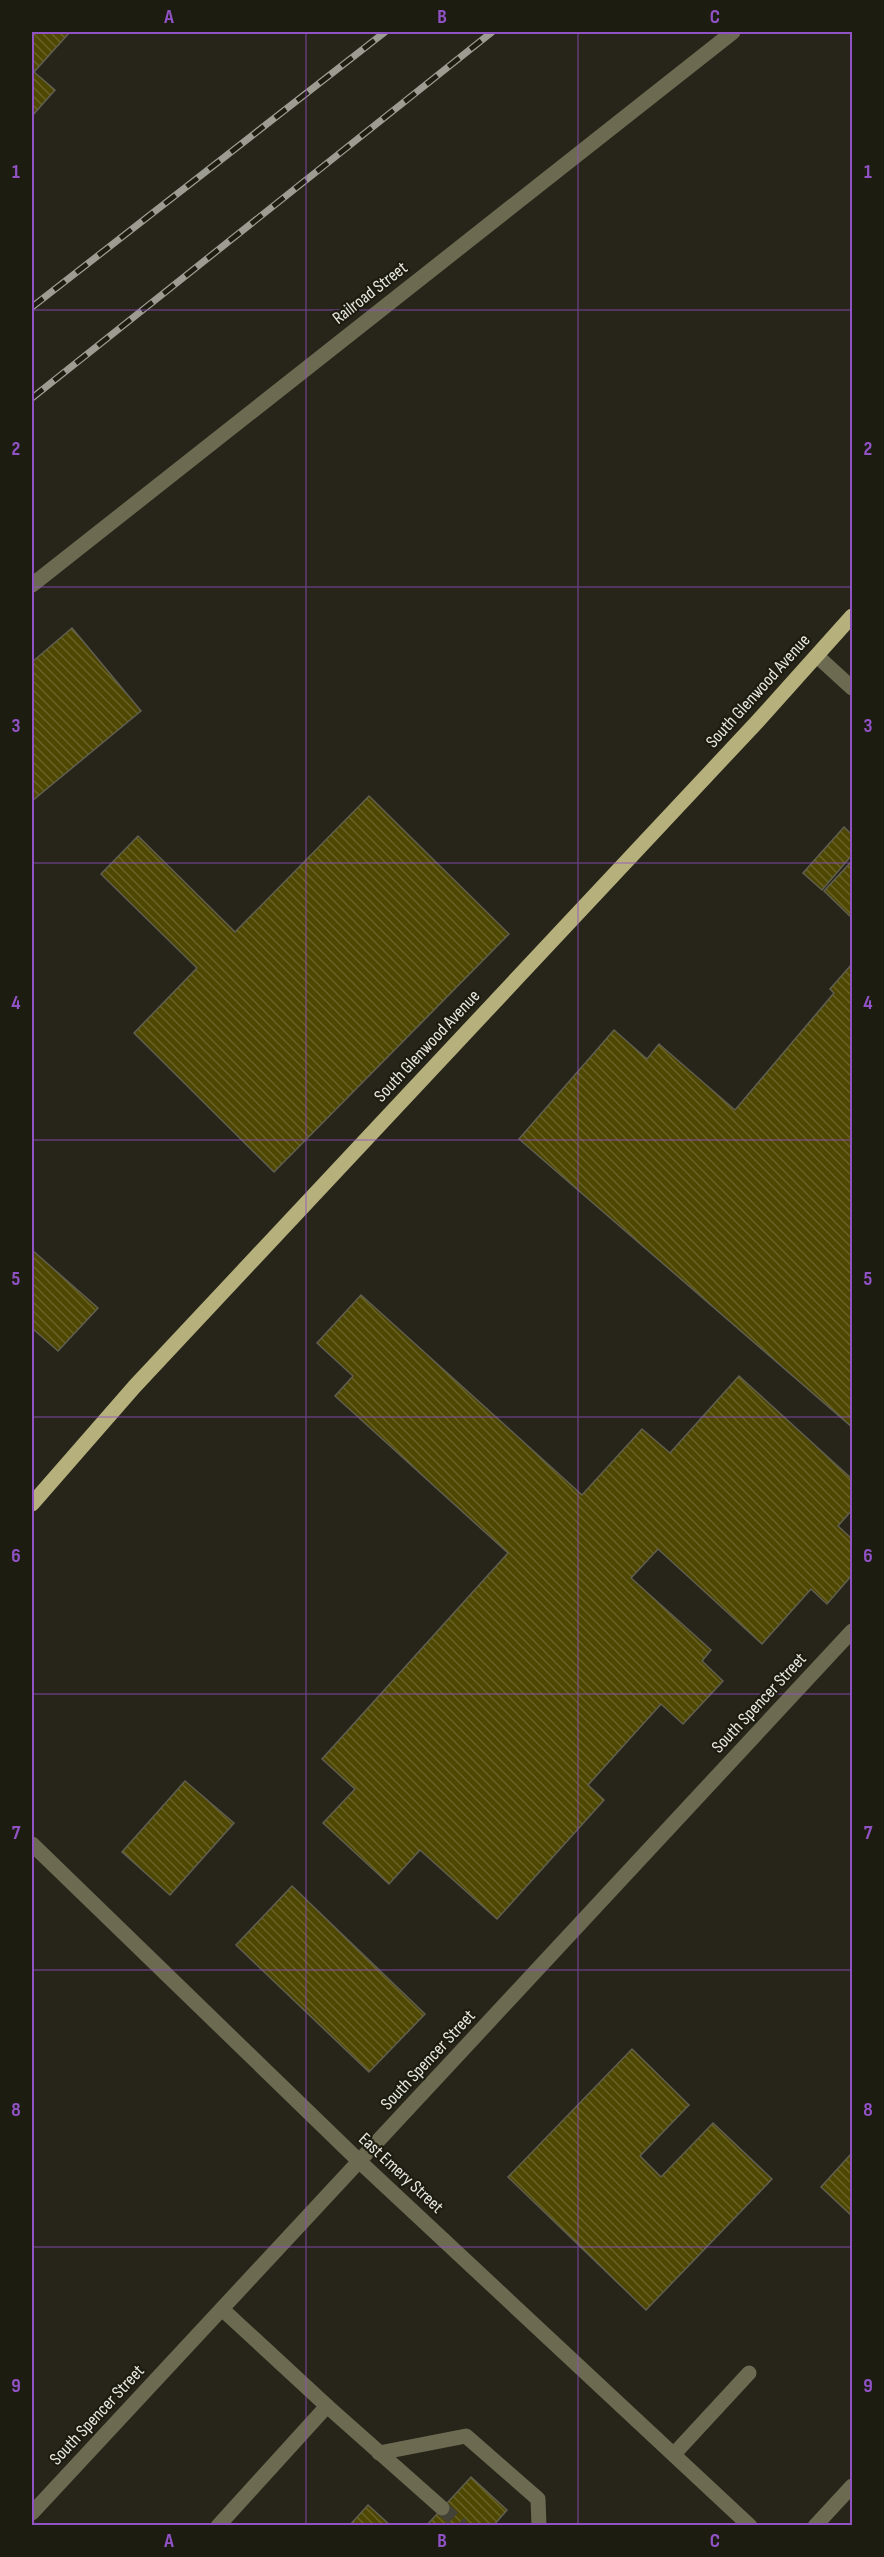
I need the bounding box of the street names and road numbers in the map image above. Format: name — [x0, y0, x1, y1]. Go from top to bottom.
street label: Railroad Street — [328, 257, 412, 329]
street label: South Glenwood Avenue — [702, 630, 814, 752]
street label: South Glenwood Avenue — [370, 986, 484, 1106]
street label: South Spencer Street — [707, 1648, 811, 1757]
street label: South Spencer Street — [376, 2005, 480, 2114]
street label: East Emery Street — [354, 2128, 448, 2218]
street label: South Spencer Street — [45, 2360, 149, 2469]

